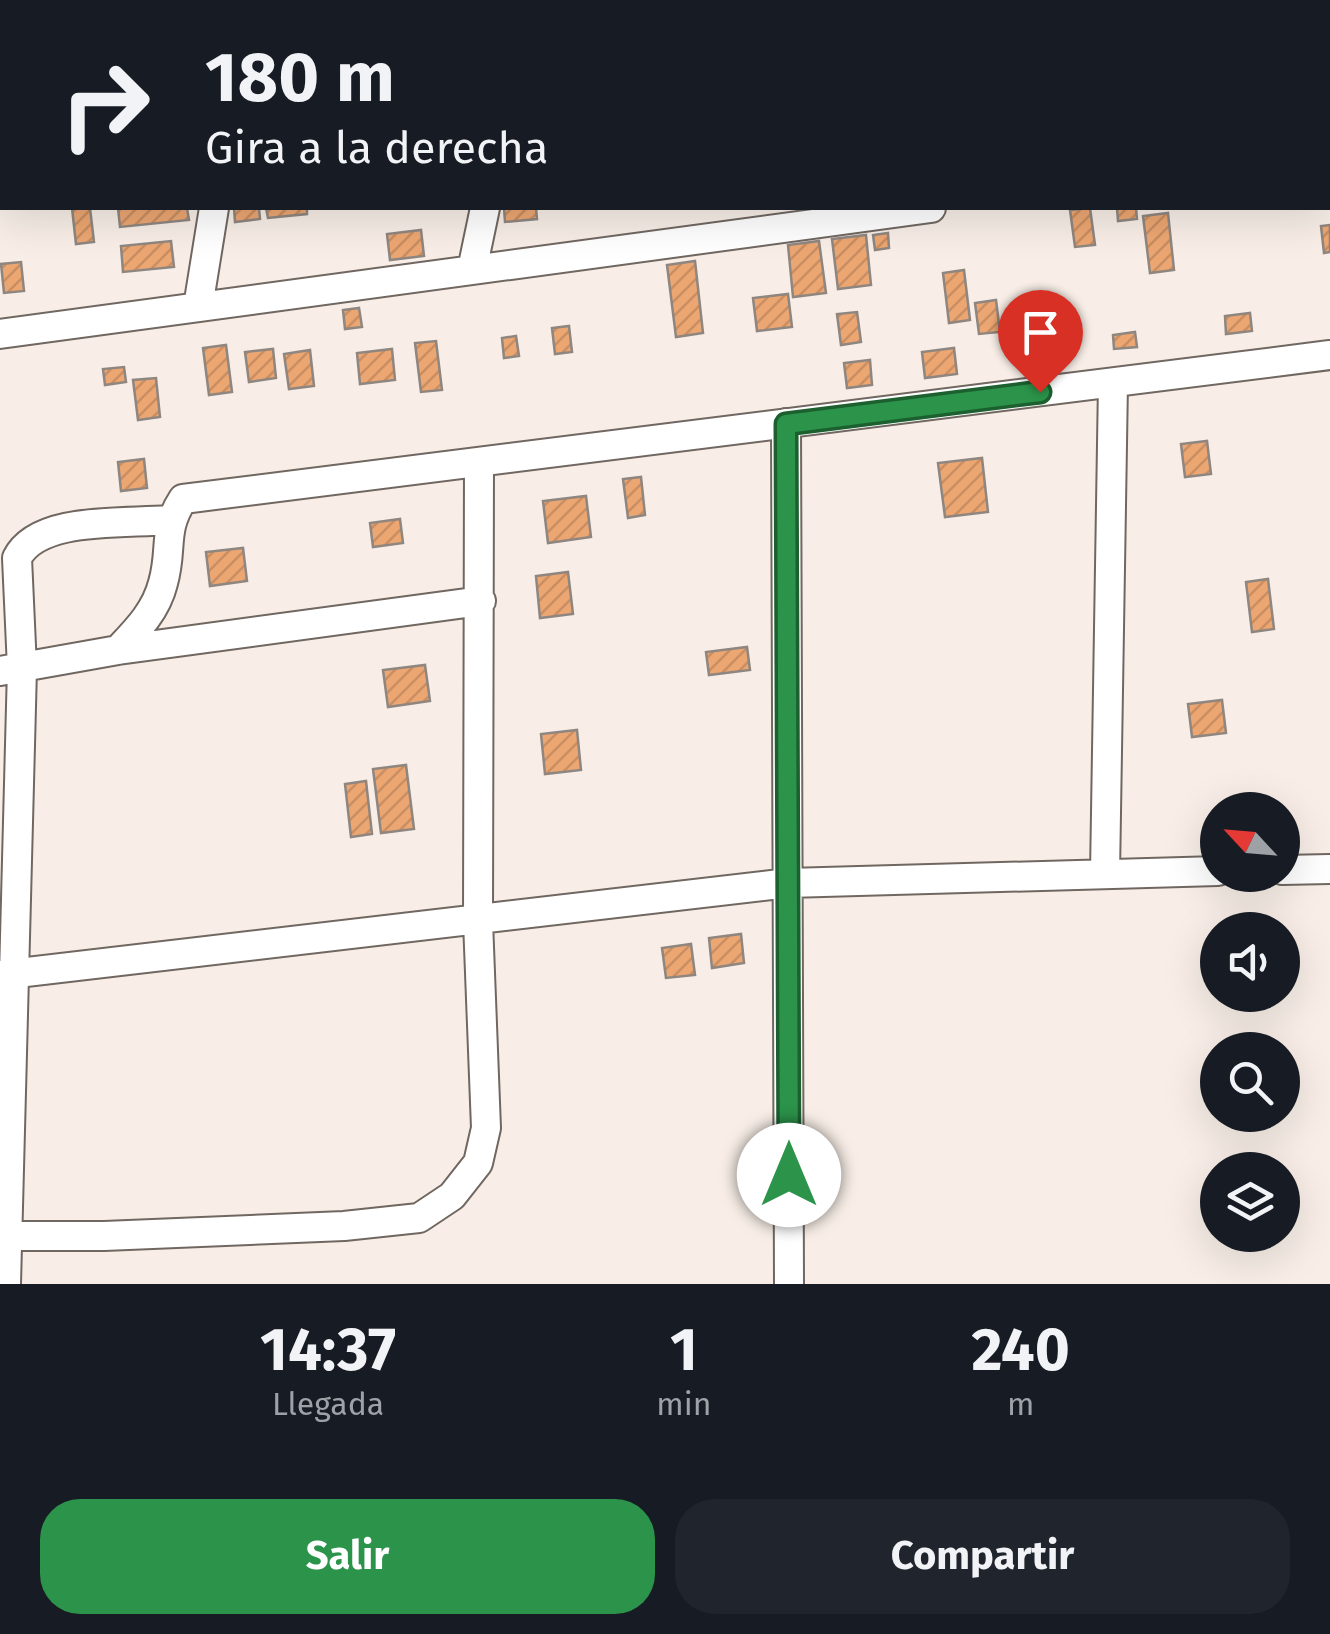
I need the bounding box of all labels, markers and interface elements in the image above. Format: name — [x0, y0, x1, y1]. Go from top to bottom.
text: 180 m — [205, 36, 395, 120]
icon: right — [40, 40, 170, 170]
text: Gira a la derecha — [205, 121, 548, 175]
pin — [998, 290, 1083, 393]
icon: arrive — [1013, 305, 1068, 360]
north arrow — [1200, 792, 1300, 892]
map controls — [1200, 792, 1300, 1252]
button: sound — [1200, 912, 1300, 1012]
button: search — [1200, 1032, 1300, 1132]
position arrow — [737, 1123, 841, 1227]
button: layers — [1200, 1152, 1300, 1252]
text: 14:37 — [260, 1314, 396, 1386]
text: 1 — [670, 1314, 698, 1386]
text: 240 — [972, 1314, 1070, 1386]
text: Llegada — [272, 1385, 384, 1423]
text: min — [656, 1385, 711, 1423]
text: m — [1007, 1385, 1034, 1423]
button: Salir — [40, 1499, 655, 1614]
button: Compartir — [675, 1499, 1290, 1614]

